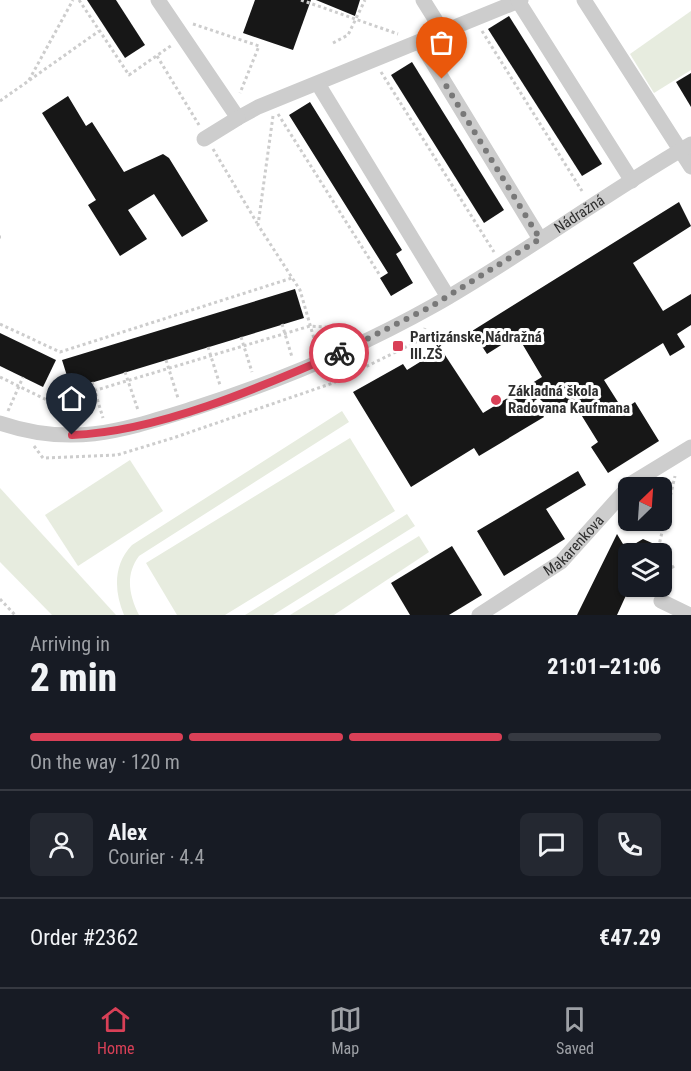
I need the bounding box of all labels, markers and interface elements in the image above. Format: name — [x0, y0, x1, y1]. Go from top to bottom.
pin — [416, 17, 467, 79]
icon: bag — [425, 26, 458, 59]
street label: Nádražná — [551, 191, 608, 237]
courier — [309, 323, 369, 383]
place label: Partizánske,Nádražná III.ZŠ — [410, 328, 542, 363]
icon: bike — [323, 337, 356, 370]
marker: Partizánske,Nádražná III.ZŠ — [391, 339, 405, 353]
pin — [46, 373, 97, 435]
icon: home — [55, 382, 88, 415]
place label: Základná škola Radovana Kaufmana — [508, 382, 630, 417]
marker: Základná škola Radovana Kaufmana — [489, 393, 503, 407]
north arrow — [618, 477, 672, 531]
map controls — [618, 477, 672, 597]
street label: Makarenkova — [540, 511, 608, 580]
button: layers — [618, 543, 672, 597]
text: Arriving in — [30, 632, 110, 656]
text: 21:01–21:06 — [547, 654, 661, 679]
text: 2 min — [30, 655, 117, 701]
text: On the way · 120 m — [30, 750, 180, 774]
button: person — [30, 813, 93, 876]
button: chat — [520, 813, 583, 876]
button: phone — [598, 813, 661, 876]
text: Alex — [108, 820, 147, 845]
text: Courier · 4.4 — [108, 845, 204, 869]
text: Order #2362 — [30, 925, 138, 950]
text: €47.29 — [599, 925, 661, 950]
tab: Home — [97, 1003, 135, 1058]
tab: Map — [329, 1003, 362, 1058]
tab: Saved — [556, 1003, 594, 1058]

